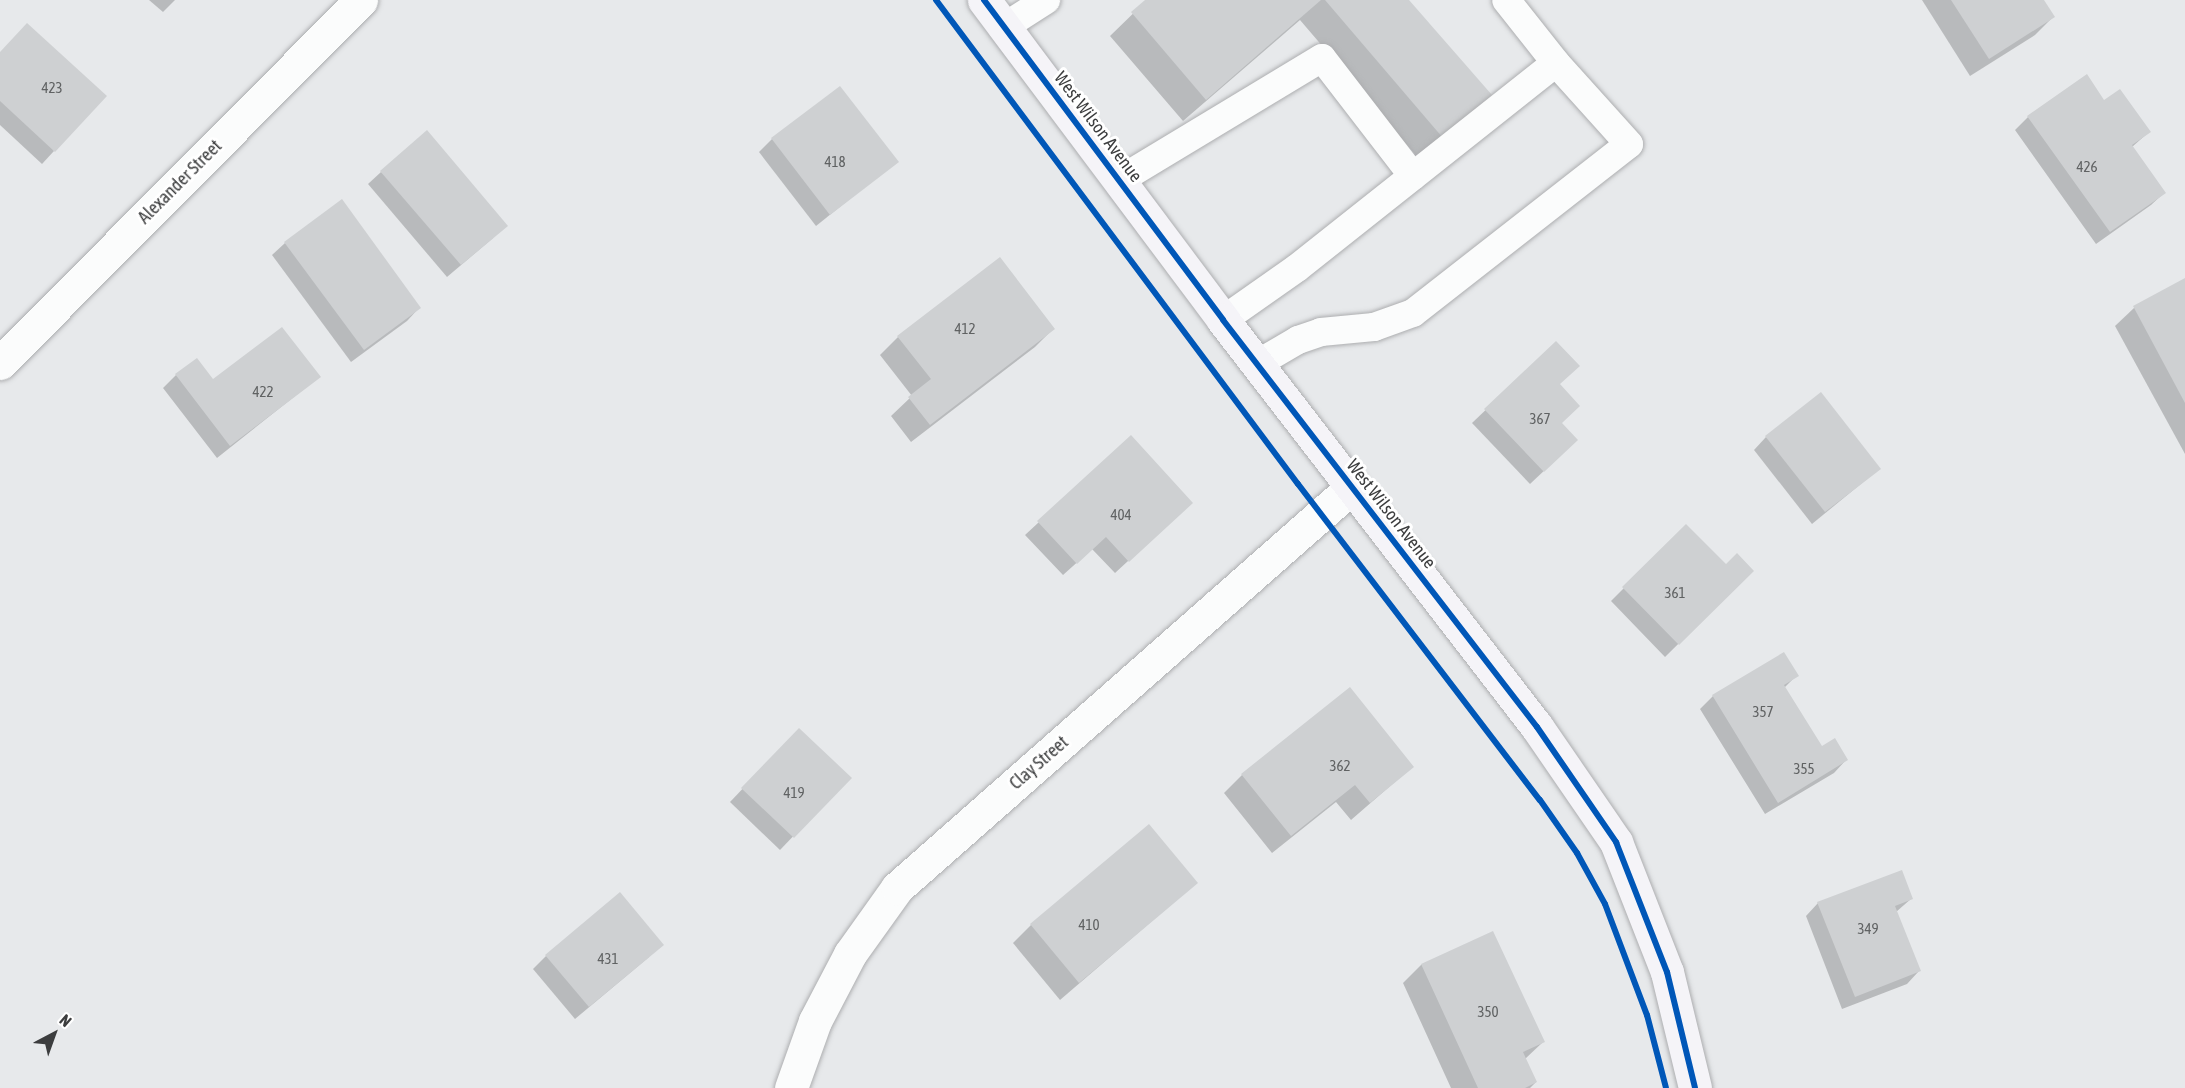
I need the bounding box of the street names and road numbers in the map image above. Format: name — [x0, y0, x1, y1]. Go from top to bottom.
street label: West Wilson Avenue — [1050, 68, 1146, 186]
street label: Alexander Street — [134, 136, 226, 228]
street label: West Wilson Avenue — [1342, 455, 1440, 573]
street label: Clay Street — [1005, 732, 1073, 794]

